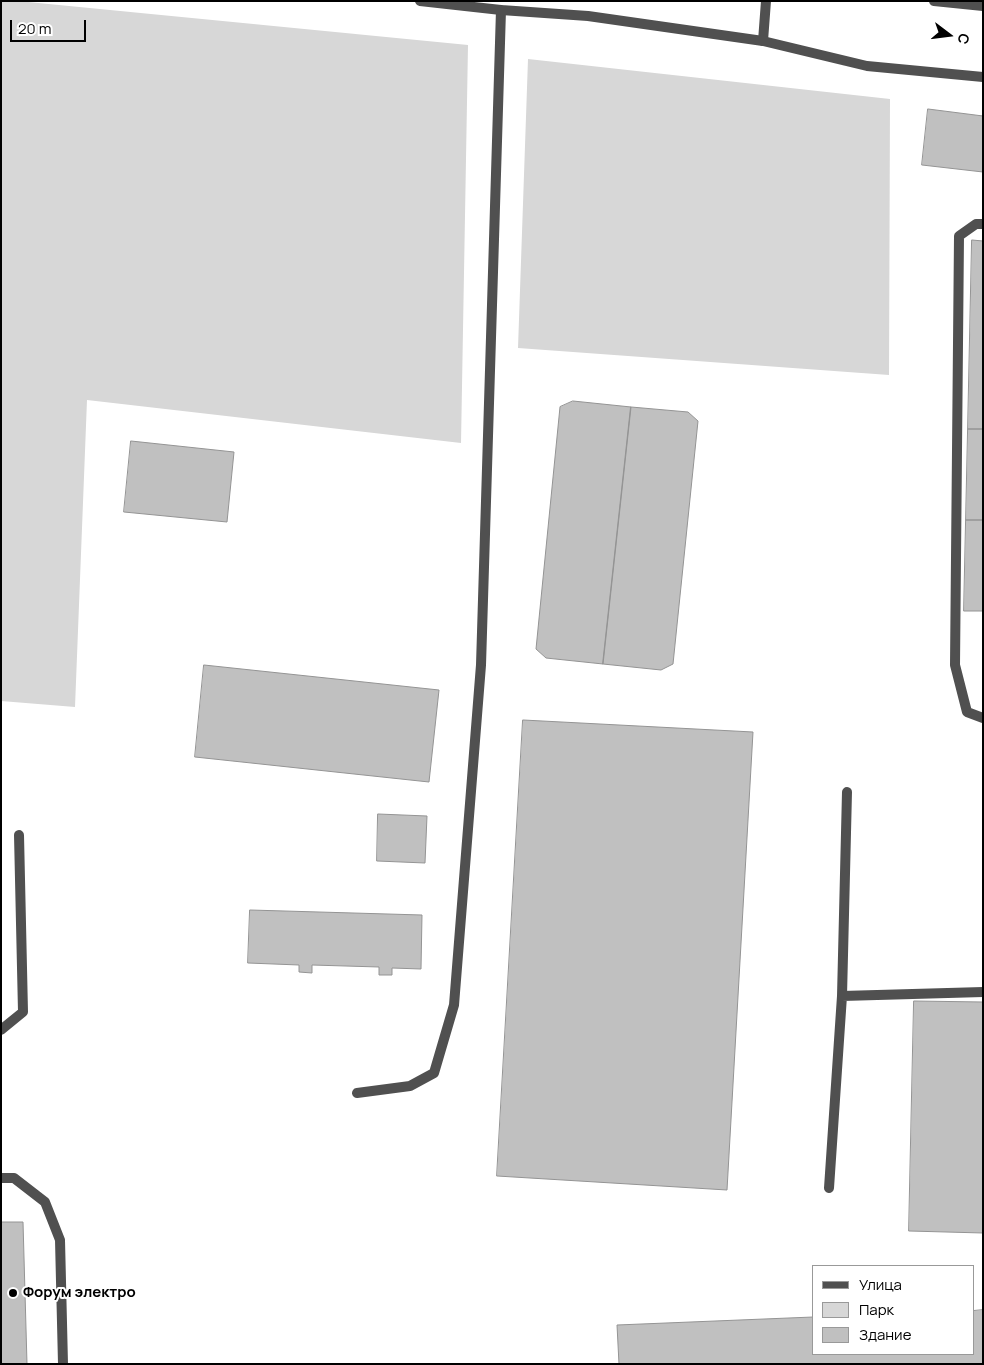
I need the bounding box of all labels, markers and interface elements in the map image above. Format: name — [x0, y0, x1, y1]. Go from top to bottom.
scale bar — [12, 10, 89, 42]
north arrow — [924, 10, 974, 60]
text: 20 m — [18, 18, 51, 39]
text: С — [953, 32, 974, 46]
legend — [812, 1265, 974, 1355]
text: Улица — [859, 1274, 902, 1295]
place label: Форум электро — [23, 1284, 136, 1302]
marker: Форум электро — [7, 1287, 19, 1299]
text: Парк — [859, 1299, 894, 1320]
text: Здание — [859, 1324, 911, 1345]

